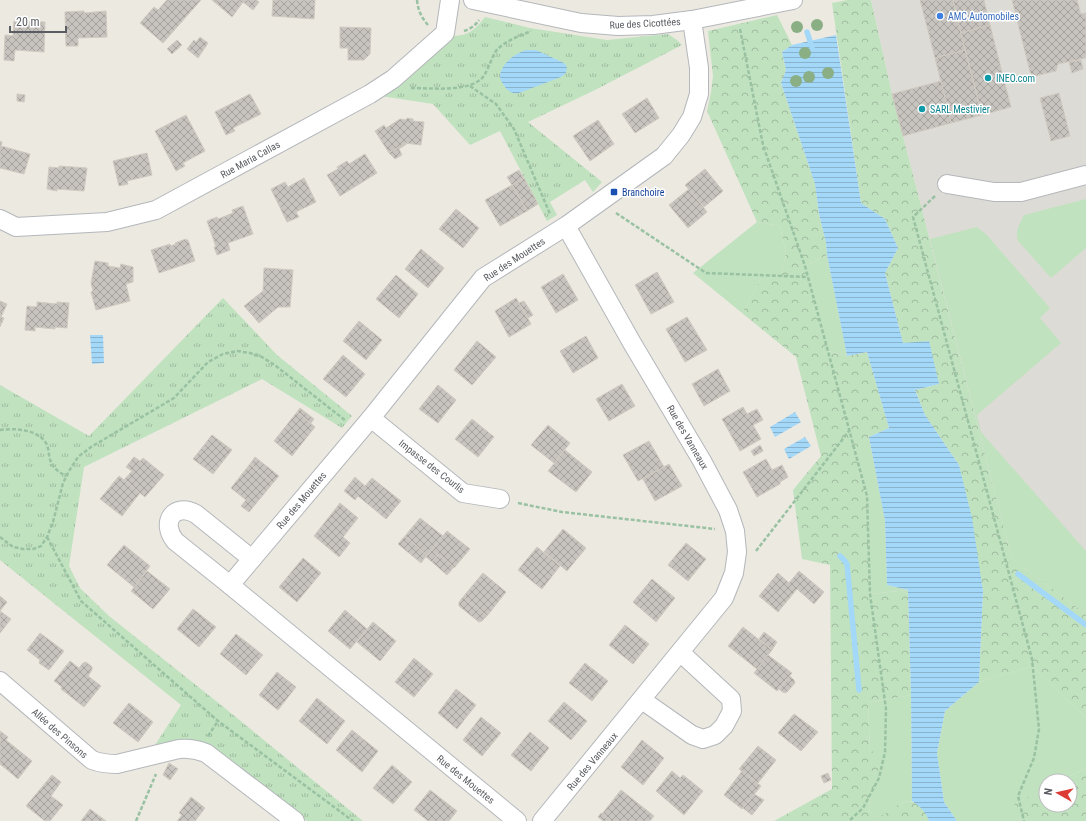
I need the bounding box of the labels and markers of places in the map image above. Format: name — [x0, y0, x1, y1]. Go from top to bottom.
marker: AMC Automobiles — [935, 11, 945, 21]
place label: AMC Automobiles — [948, 11, 1019, 22]
marker: INEO.com — [983, 73, 993, 83]
place label: INEO.com — [996, 73, 1035, 84]
marker: SARL Mestivier — [917, 104, 927, 114]
place label: SARL Mestivier — [930, 104, 990, 115]
marker: Branchoire — [609, 187, 619, 197]
place label: Branchoire — [622, 187, 665, 198]

